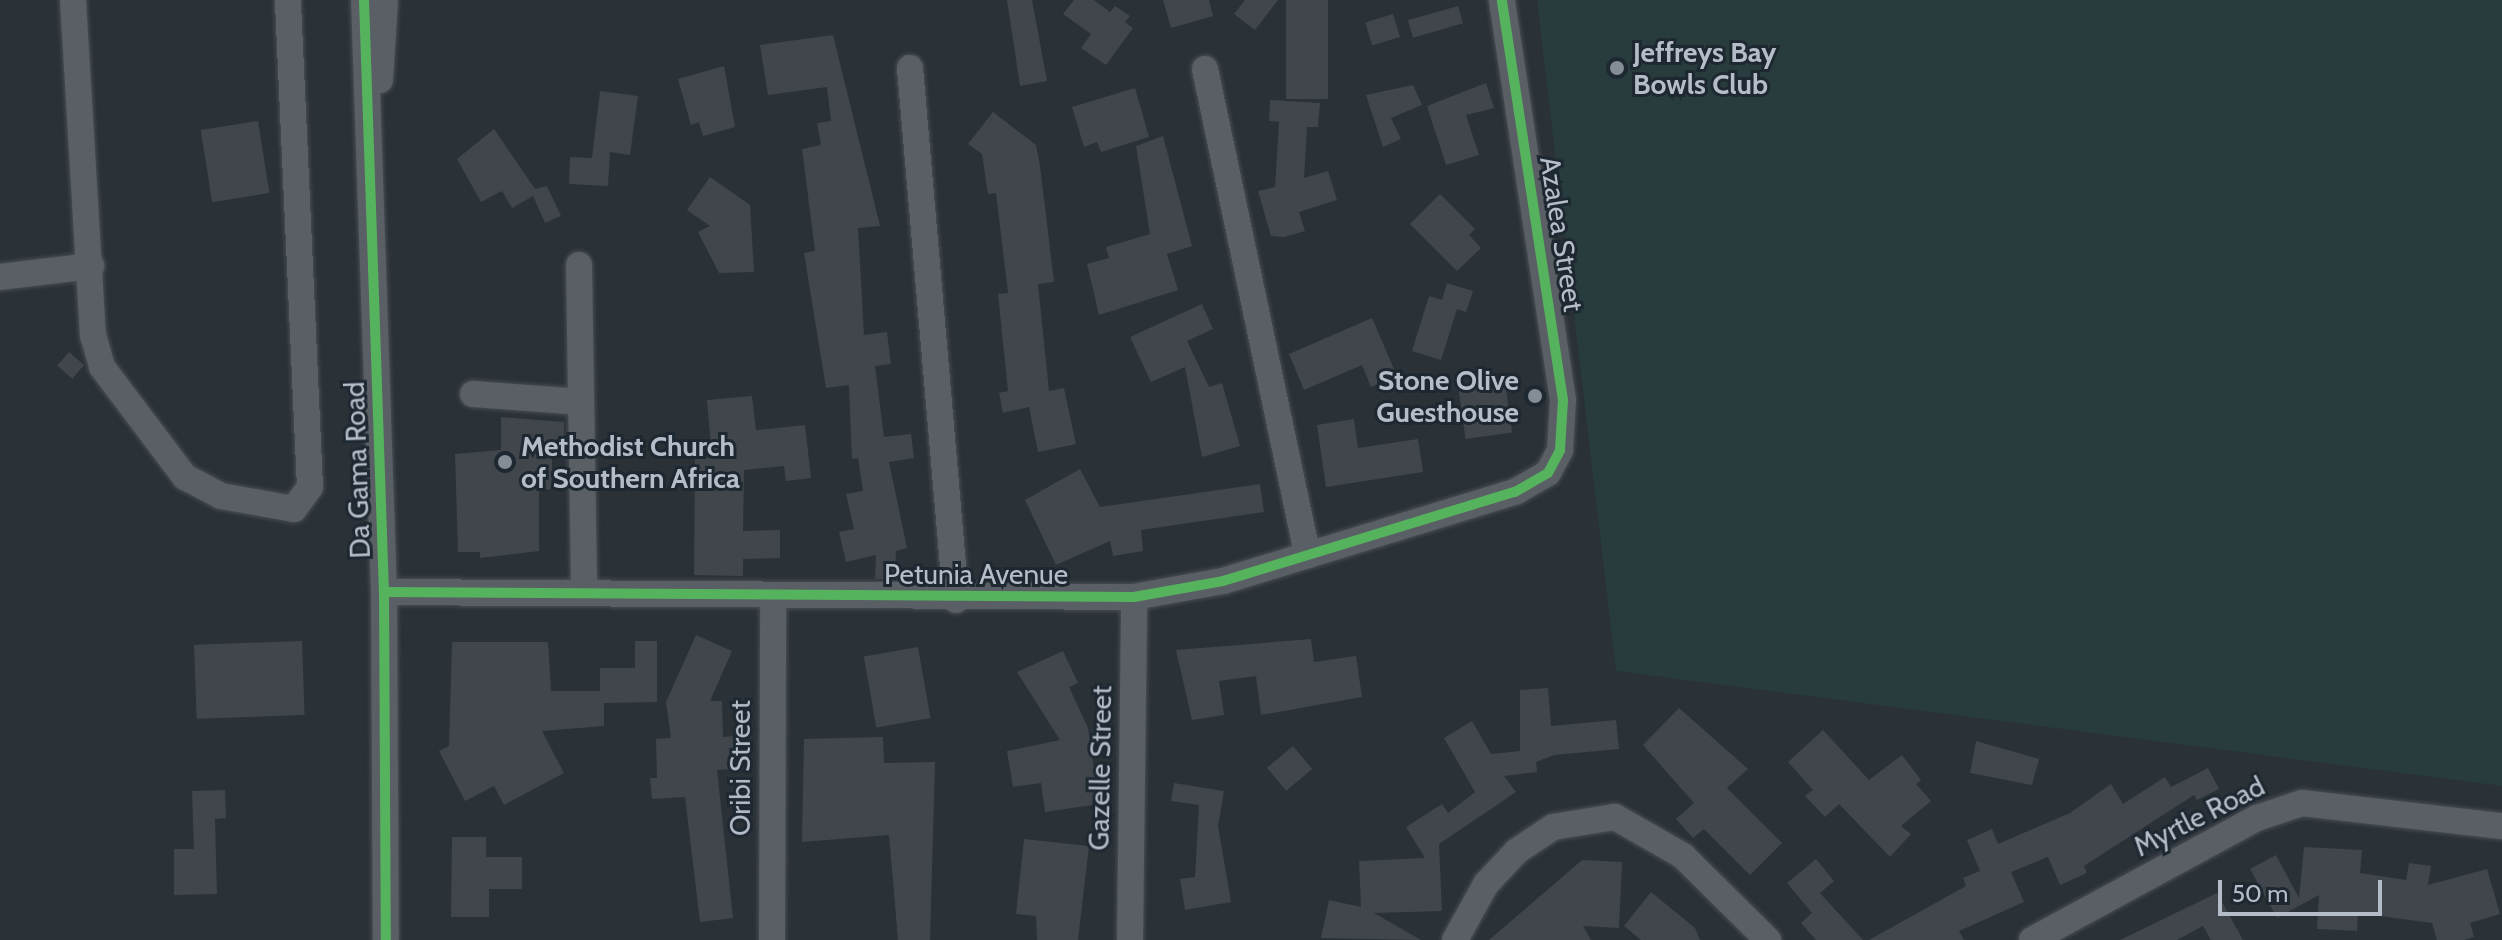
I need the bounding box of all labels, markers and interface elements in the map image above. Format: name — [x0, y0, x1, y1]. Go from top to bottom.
place label: Jeffreys Bay Bowls Club — [1633, 35, 1776, 101]
marker: Jeffreys Bay Bowls Club — [1608, 59, 1626, 77]
street label: Azalea Street — [1533, 154, 1591, 314]
place label: Stone Olive Guesthouse — [1376, 363, 1519, 429]
street label: Da Gama Road — [337, 381, 377, 559]
marker: Stone Olive Guesthouse — [1526, 387, 1544, 405]
place label: Methodist Church of Southern Africa — [521, 429, 740, 495]
marker: Methodist Church of Southern Africa — [496, 453, 514, 471]
street label: Petunia Avenue — [884, 557, 1068, 591]
street label: Gazelle Street — [1082, 685, 1118, 851]
street label: Oribi Street — [723, 700, 757, 836]
street label: Myrtle Road — [2128, 769, 2270, 863]
scale bar — [2222, 864, 2386, 914]
text: 50 m — [2232, 879, 2288, 908]

